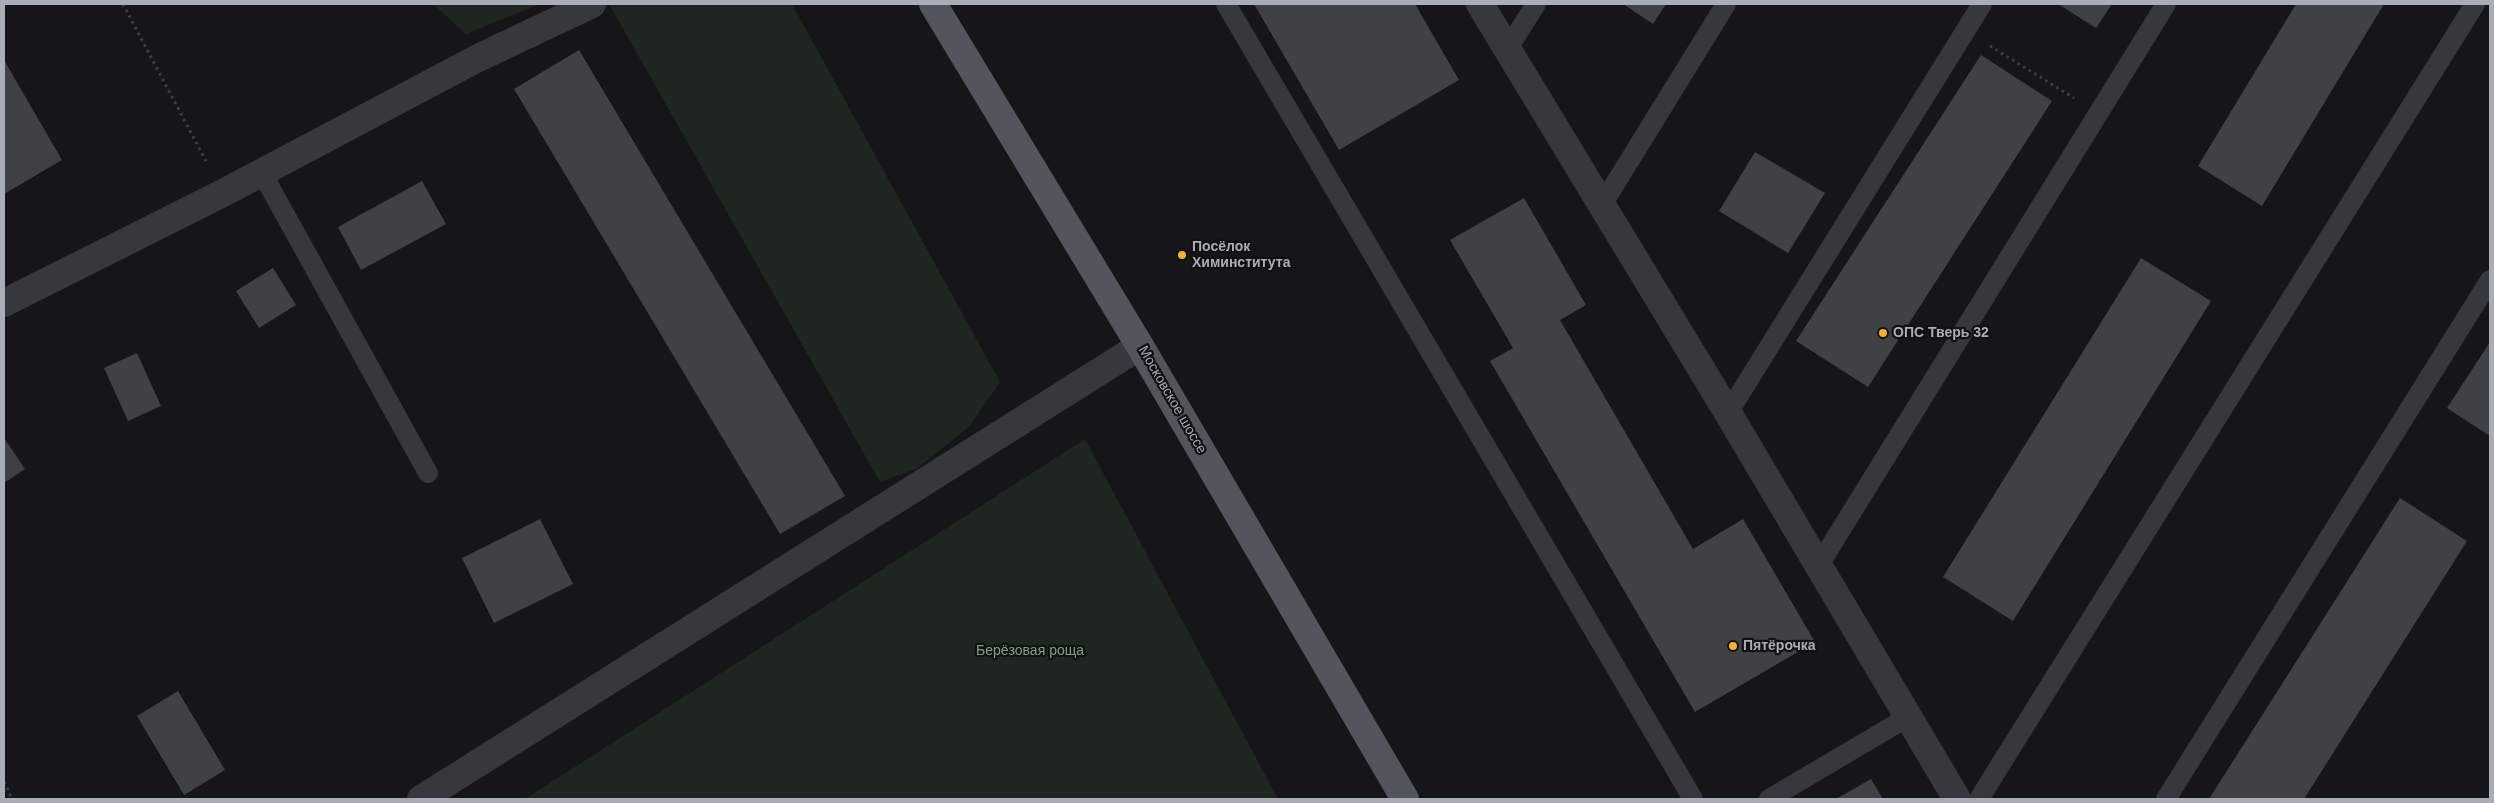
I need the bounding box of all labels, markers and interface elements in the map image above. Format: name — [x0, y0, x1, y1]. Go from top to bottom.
place label: Посёлок Химинститута — [1192, 239, 1290, 272]
marker: Посёлок Химинститута — [1176, 249, 1188, 261]
place label: ОПС Тверь 32 — [1893, 325, 1989, 341]
marker: ОПС Тверь 32 — [1877, 327, 1889, 339]
street label: Московское шоссе — [1134, 343, 1210, 457]
place label: Пятёрочка — [1743, 638, 1816, 654]
marker: Пятёрочка — [1727, 640, 1739, 652]
park label: Берёзовая роща — [976, 643, 1084, 659]

